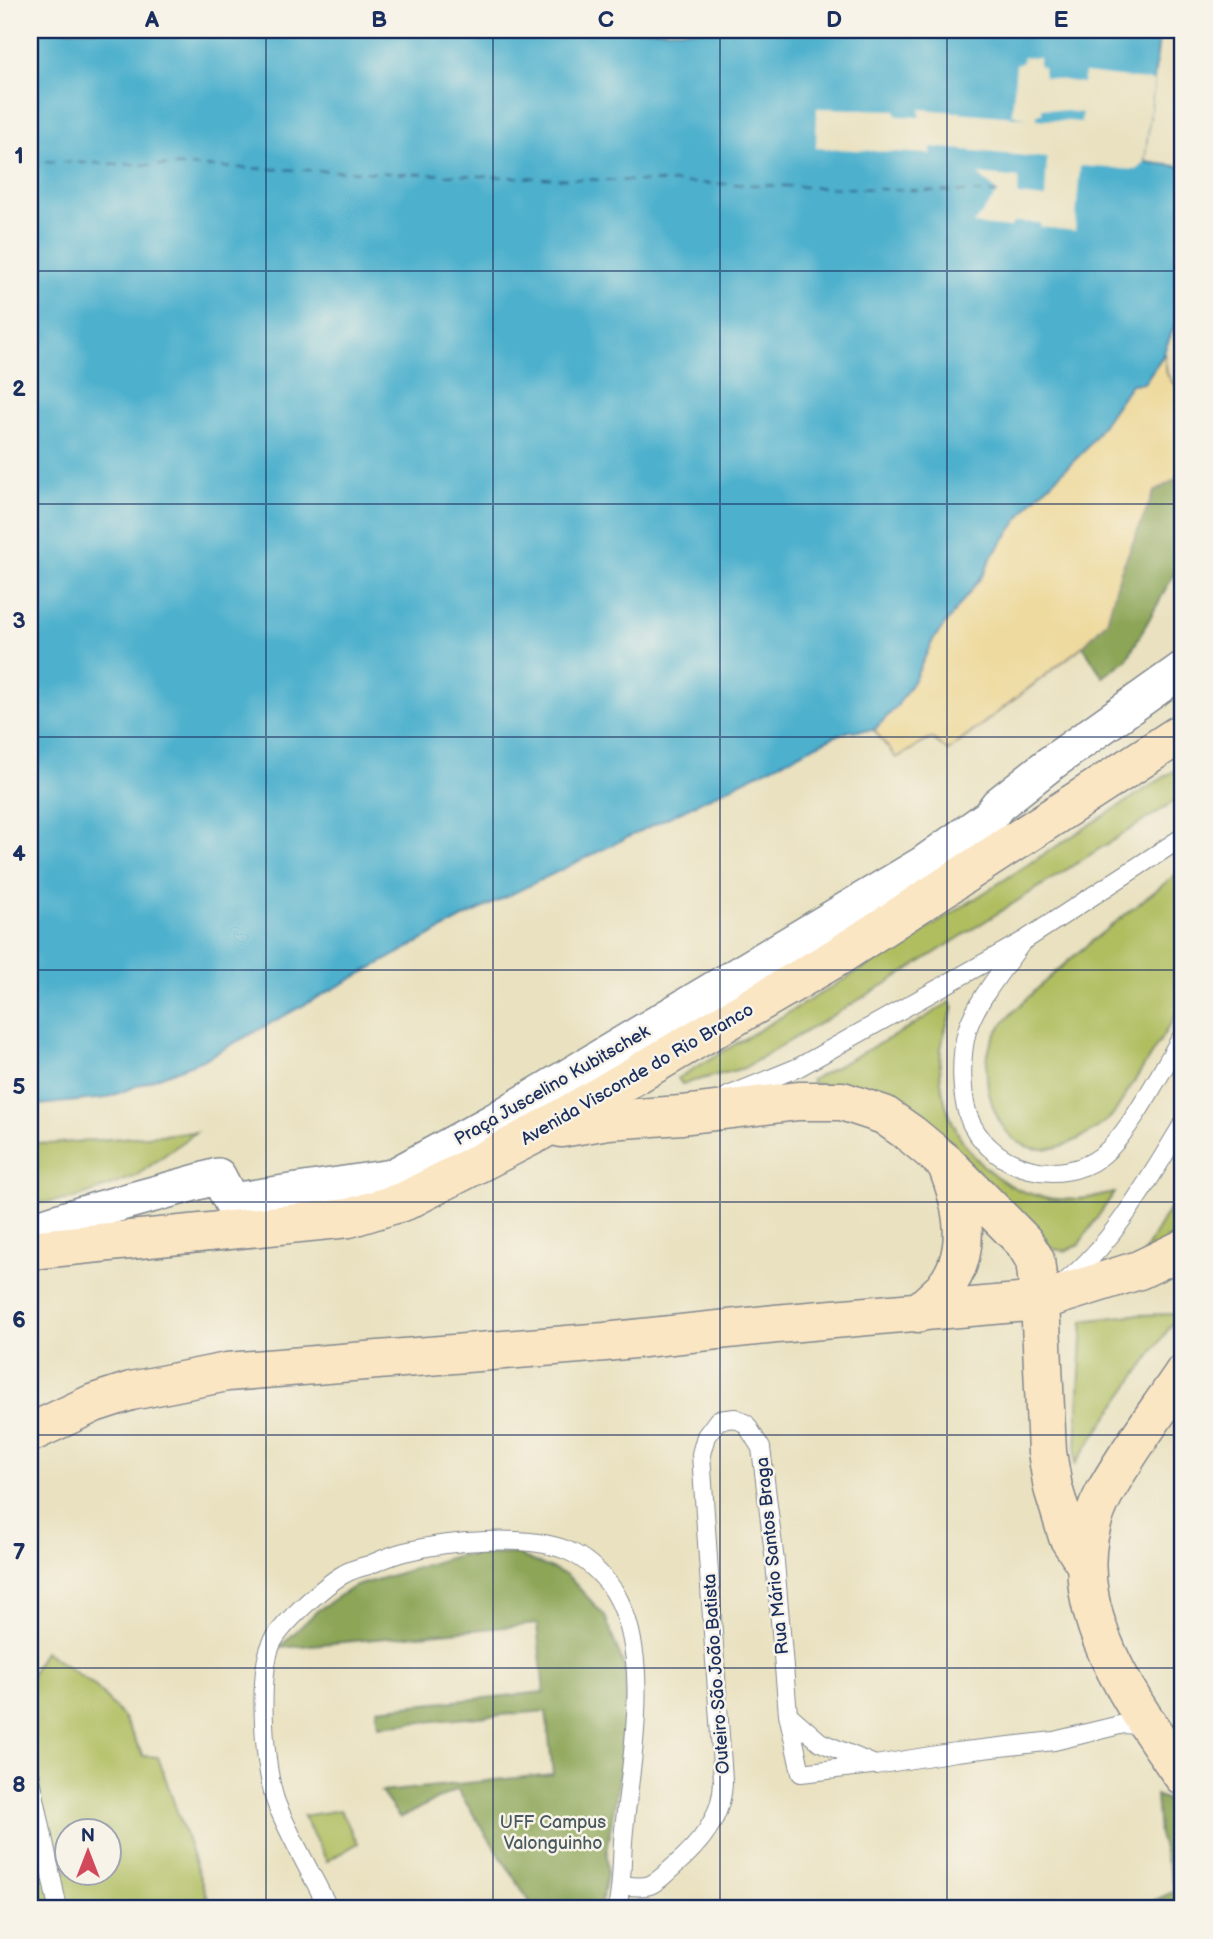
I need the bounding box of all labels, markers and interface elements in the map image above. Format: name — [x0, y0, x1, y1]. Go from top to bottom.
text: A — [144, 6, 160, 34]
text: B — [371, 6, 387, 34]
text: C — [598, 6, 614, 34]
text: D — [826, 6, 842, 34]
text: E — [1054, 6, 1069, 34]
text: 1 — [14, 142, 24, 170]
text: 2 — [12, 375, 26, 403]
text: 3 — [12, 607, 26, 635]
text: 4 — [12, 840, 26, 868]
street label: Avenida Visconde do Rio Branco — [517, 999, 757, 1150]
street label: Praça Juscelino Kubitschek — [451, 1021, 654, 1150]
text: 5 — [12, 1073, 26, 1101]
text: 6 — [12, 1306, 26, 1334]
street label: Rua Mário Santos Braga — [752, 1456, 793, 1656]
text: 7 — [13, 1538, 26, 1566]
street label: Outeiro São João Batista — [699, 1573, 734, 1775]
text: 8 — [12, 1771, 26, 1799]
park label: UFF Campus Valonguinho — [500, 1812, 606, 1854]
north arrow — [52, 1816, 122, 1886]
text: N — [81, 1825, 95, 1848]

